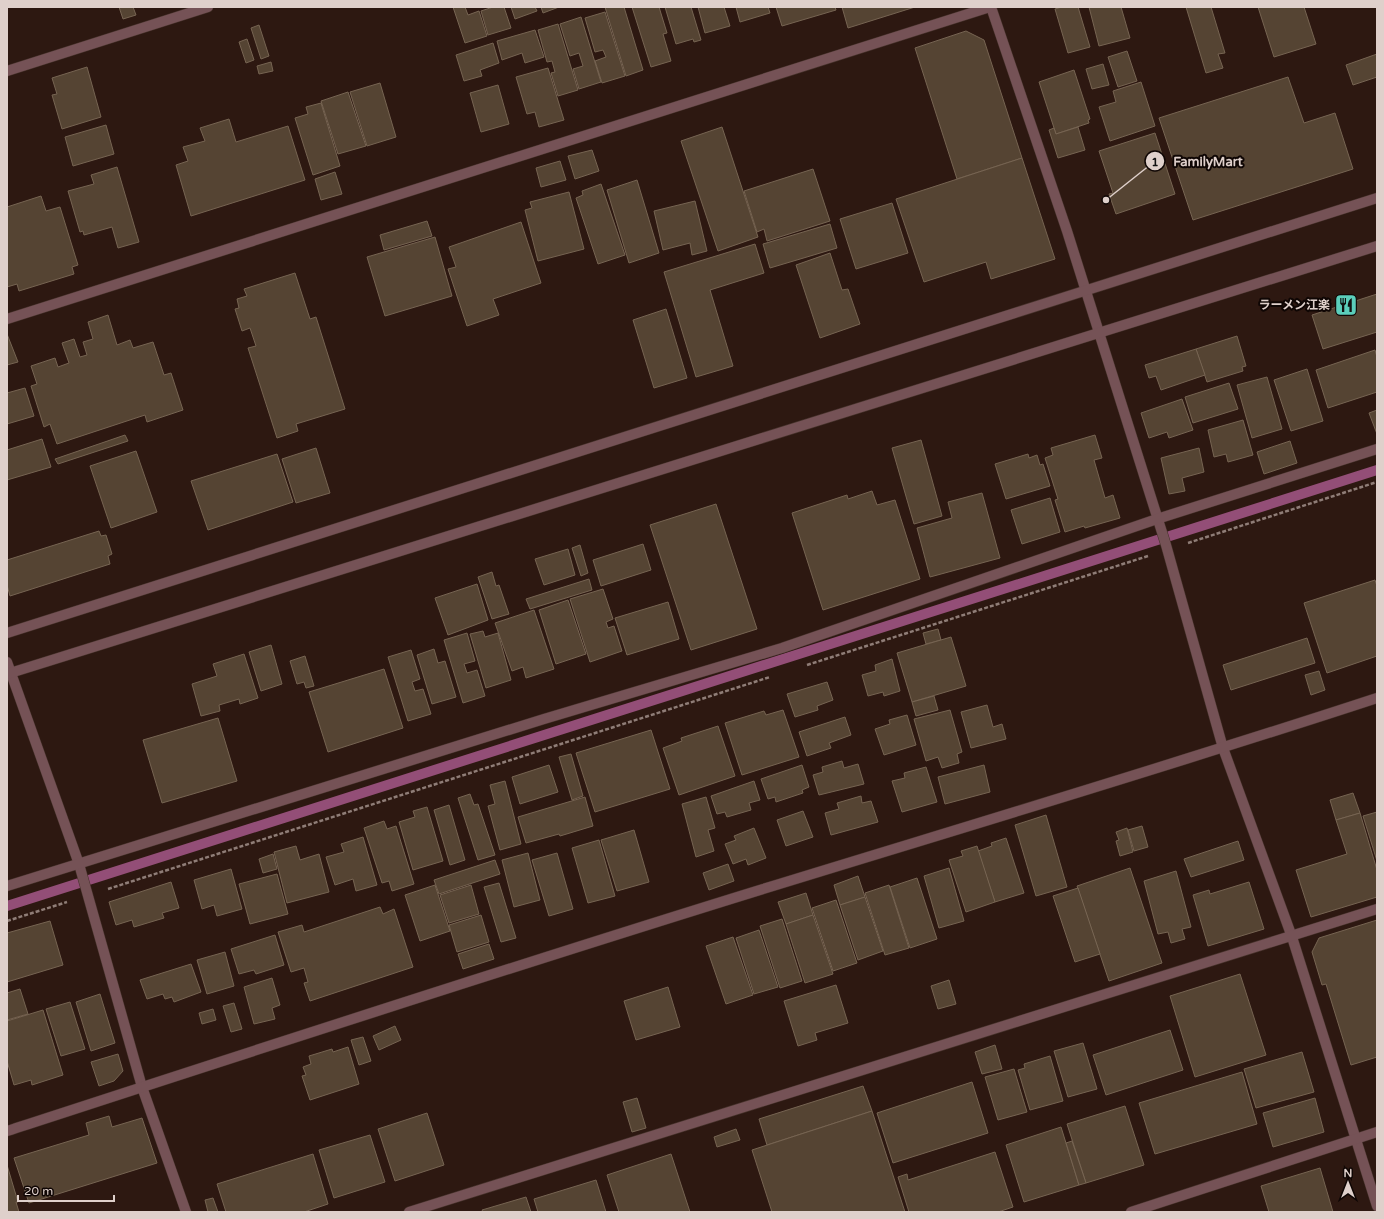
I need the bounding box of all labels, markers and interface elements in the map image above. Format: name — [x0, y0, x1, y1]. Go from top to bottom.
callout: FamilyMart — [1145, 149, 1250, 174]
text: FamilyMart — [1173, 154, 1243, 170]
text: 1 — [1151, 155, 1159, 169]
restaurant icon: ラーメン江楽 — [1333, 292, 1359, 318]
place label: ラーメン江楽 — [1258, 298, 1330, 312]
north arrow — [1328, 1163, 1368, 1203]
text: N — [1344, 1167, 1352, 1180]
scale bar — [18, 1177, 114, 1203]
text: 20 m — [24, 1184, 53, 1198]

